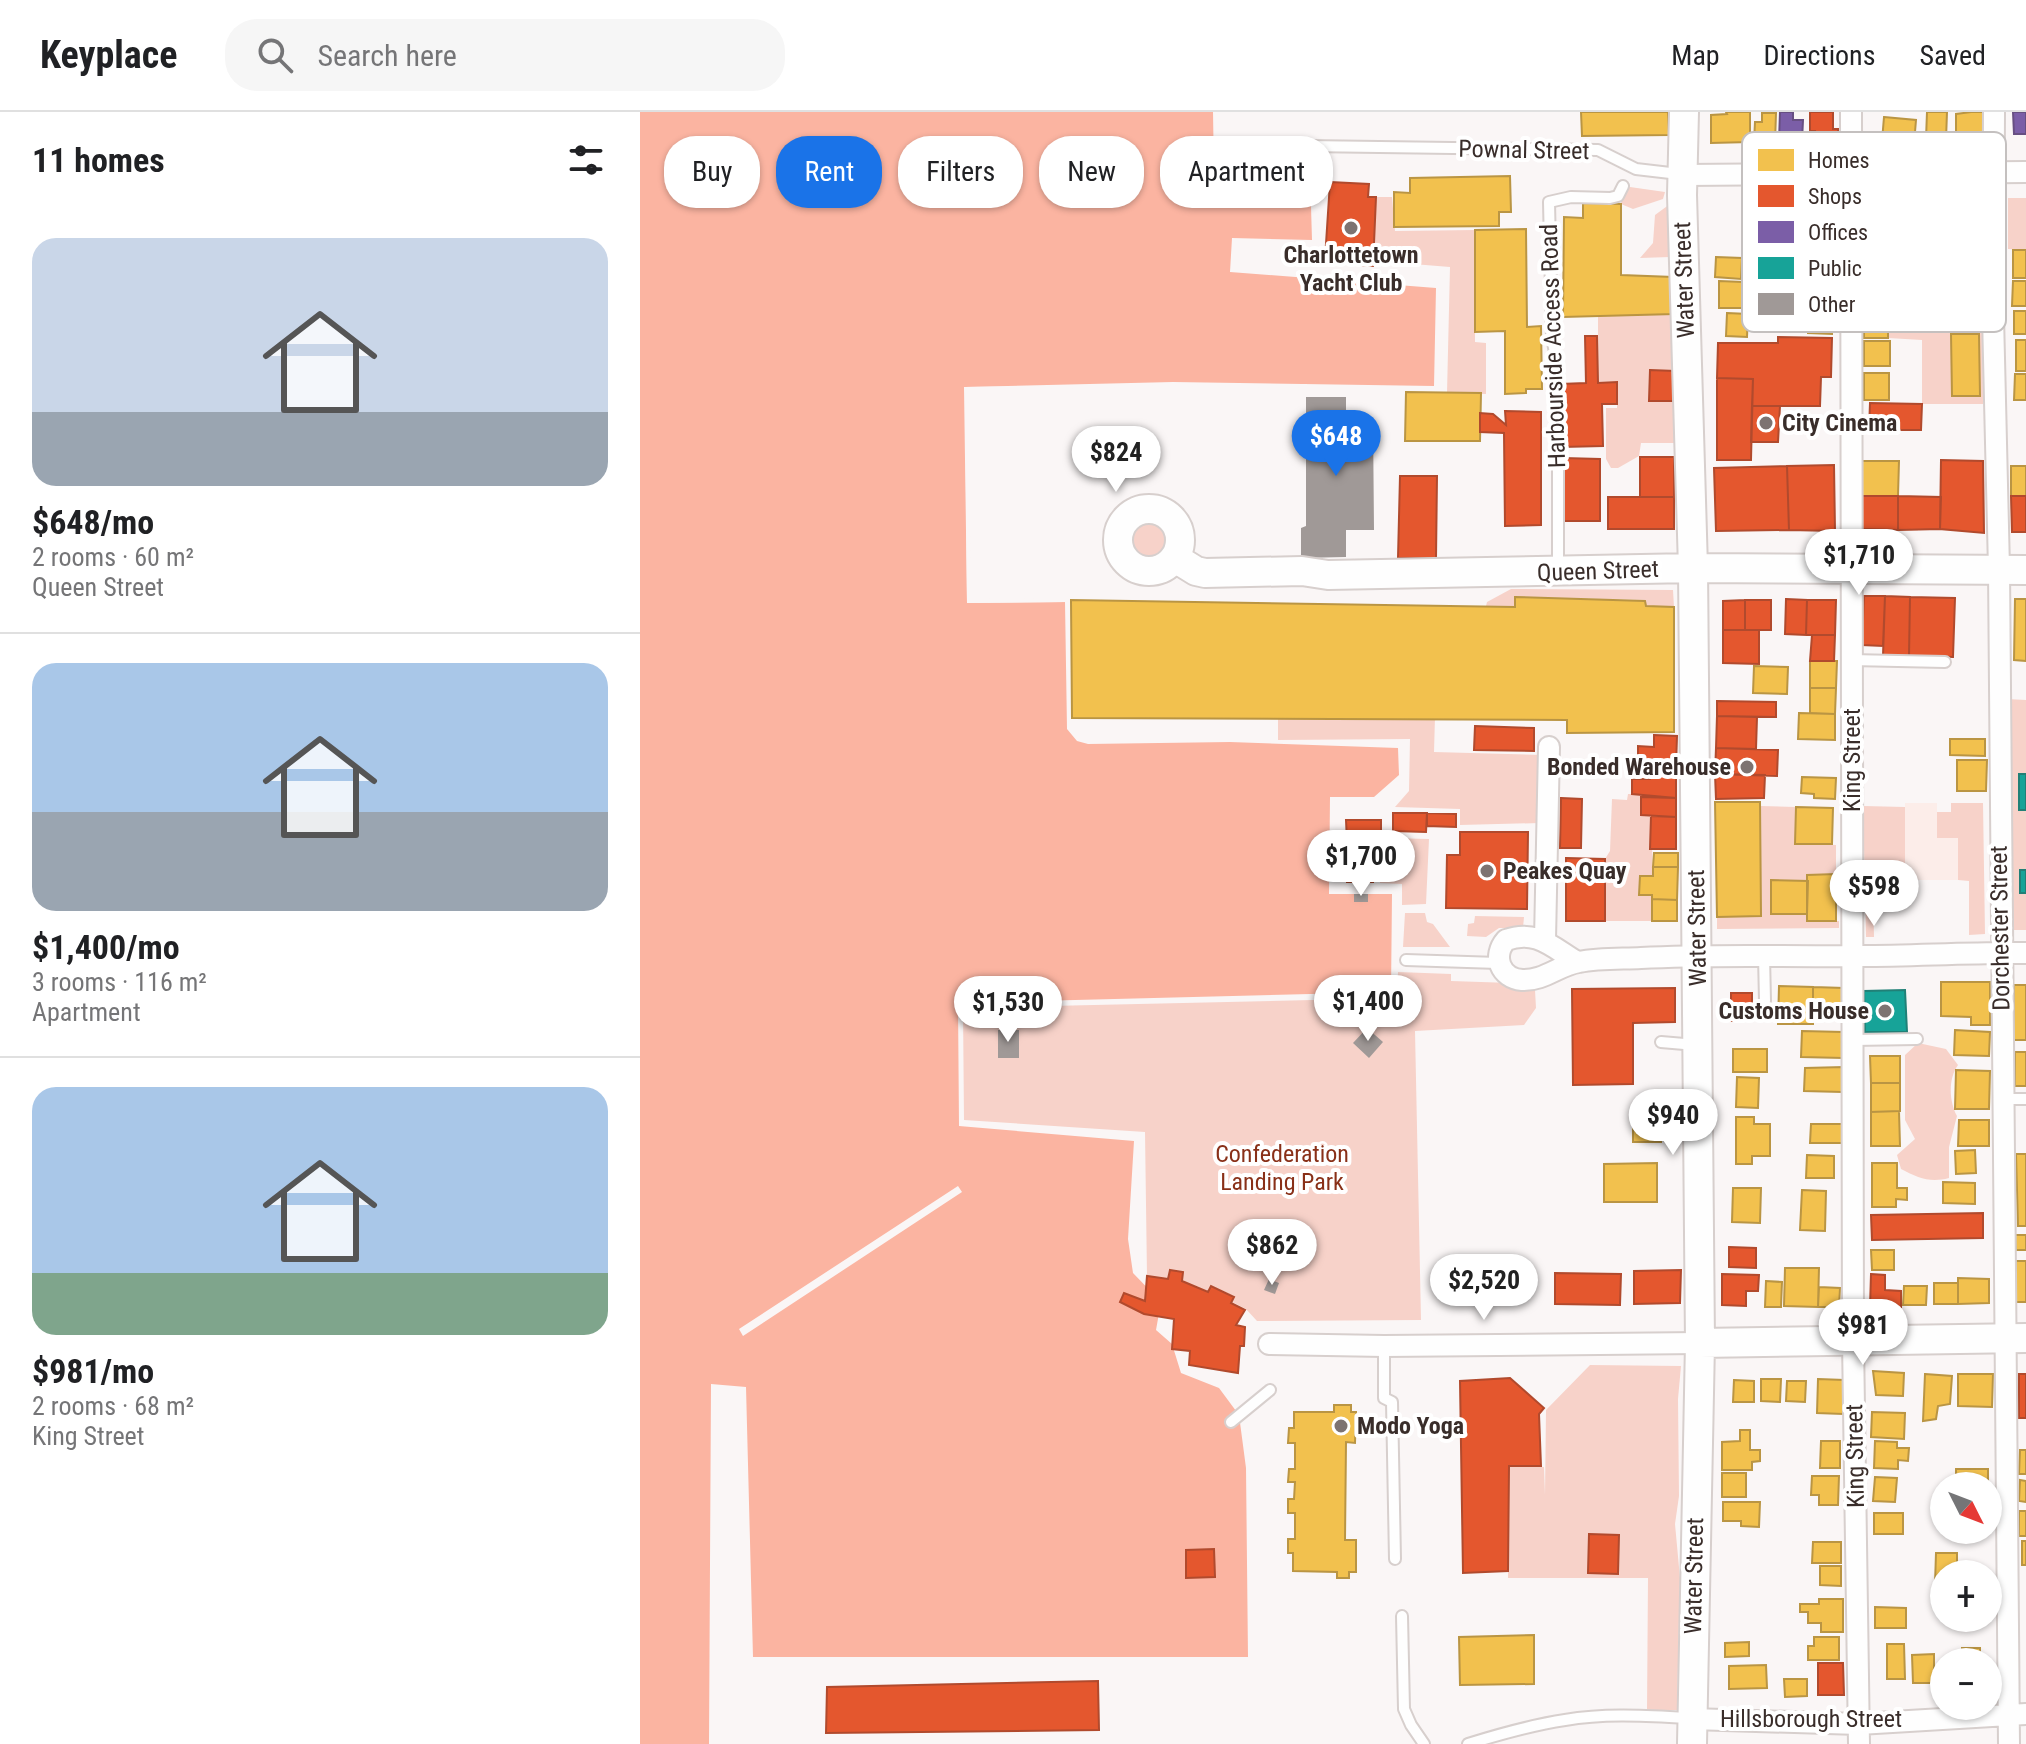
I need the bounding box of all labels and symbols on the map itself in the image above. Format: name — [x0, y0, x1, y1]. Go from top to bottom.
legend — [1742, 132, 2006, 332]
street label: Pownal Street — [1458, 135, 1590, 165]
text: Homes — [1808, 148, 1870, 173]
text: Shops — [1808, 184, 1862, 209]
marker: Charlottetown Yacht Club — [1342, 219, 1360, 237]
text: Offices — [1808, 220, 1868, 245]
street label: Water Street — [1668, 221, 1700, 339]
street label: Harbourside Access Road — [1535, 223, 1571, 469]
place label: Charlottetown Yacht Club — [1284, 241, 1418, 297]
text: Public — [1808, 256, 1862, 281]
text: Other — [1808, 292, 1856, 317]
place label: City Cinema — [1782, 409, 1897, 437]
pin: $648 — [1289, 410, 1383, 478]
marker: City Cinema — [1757, 414, 1775, 432]
pin: $824 — [1069, 426, 1163, 494]
pin: $1,710 — [1794, 529, 1924, 597]
street label: Queen Street — [1537, 555, 1659, 587]
street label: King Street — [1838, 708, 1866, 812]
place label: Bonded Warehouse — [1547, 753, 1731, 781]
marker: Bonded Warehouse — [1738, 758, 1756, 776]
pin: $1,700 — [1296, 830, 1426, 898]
street label: Dorchester Street — [1985, 845, 2015, 1011]
place label: Peakes Quay — [1503, 857, 1627, 885]
pin: $598 — [1827, 860, 1921, 928]
marker: Peakes Quay — [1478, 862, 1496, 880]
street label: Water Street — [1682, 869, 1712, 987]
pin: $1,400 — [1303, 975, 1433, 1043]
pin: $1,530 — [943, 976, 1073, 1044]
place label: Customs House — [1719, 997, 1869, 1025]
marker: Customs House — [1876, 1002, 1894, 1020]
pin: $940 — [1626, 1089, 1720, 1157]
park label: Confederation Landing Park — [1215, 1140, 1349, 1196]
pin: $862 — [1225, 1219, 1319, 1287]
pin: $2,520 — [1419, 1254, 1549, 1322]
pin: $981 — [1816, 1299, 1910, 1367]
street label: King Street — [1840, 1404, 1870, 1508]
place label: Modo Yoga — [1357, 1412, 1464, 1440]
marker: Modo Yoga — [1332, 1417, 1350, 1435]
north arrow — [1930, 1472, 2002, 1544]
street label: Water Street — [1679, 1517, 1709, 1635]
street label: Hillsborough Street — [1720, 1705, 1902, 1733]

